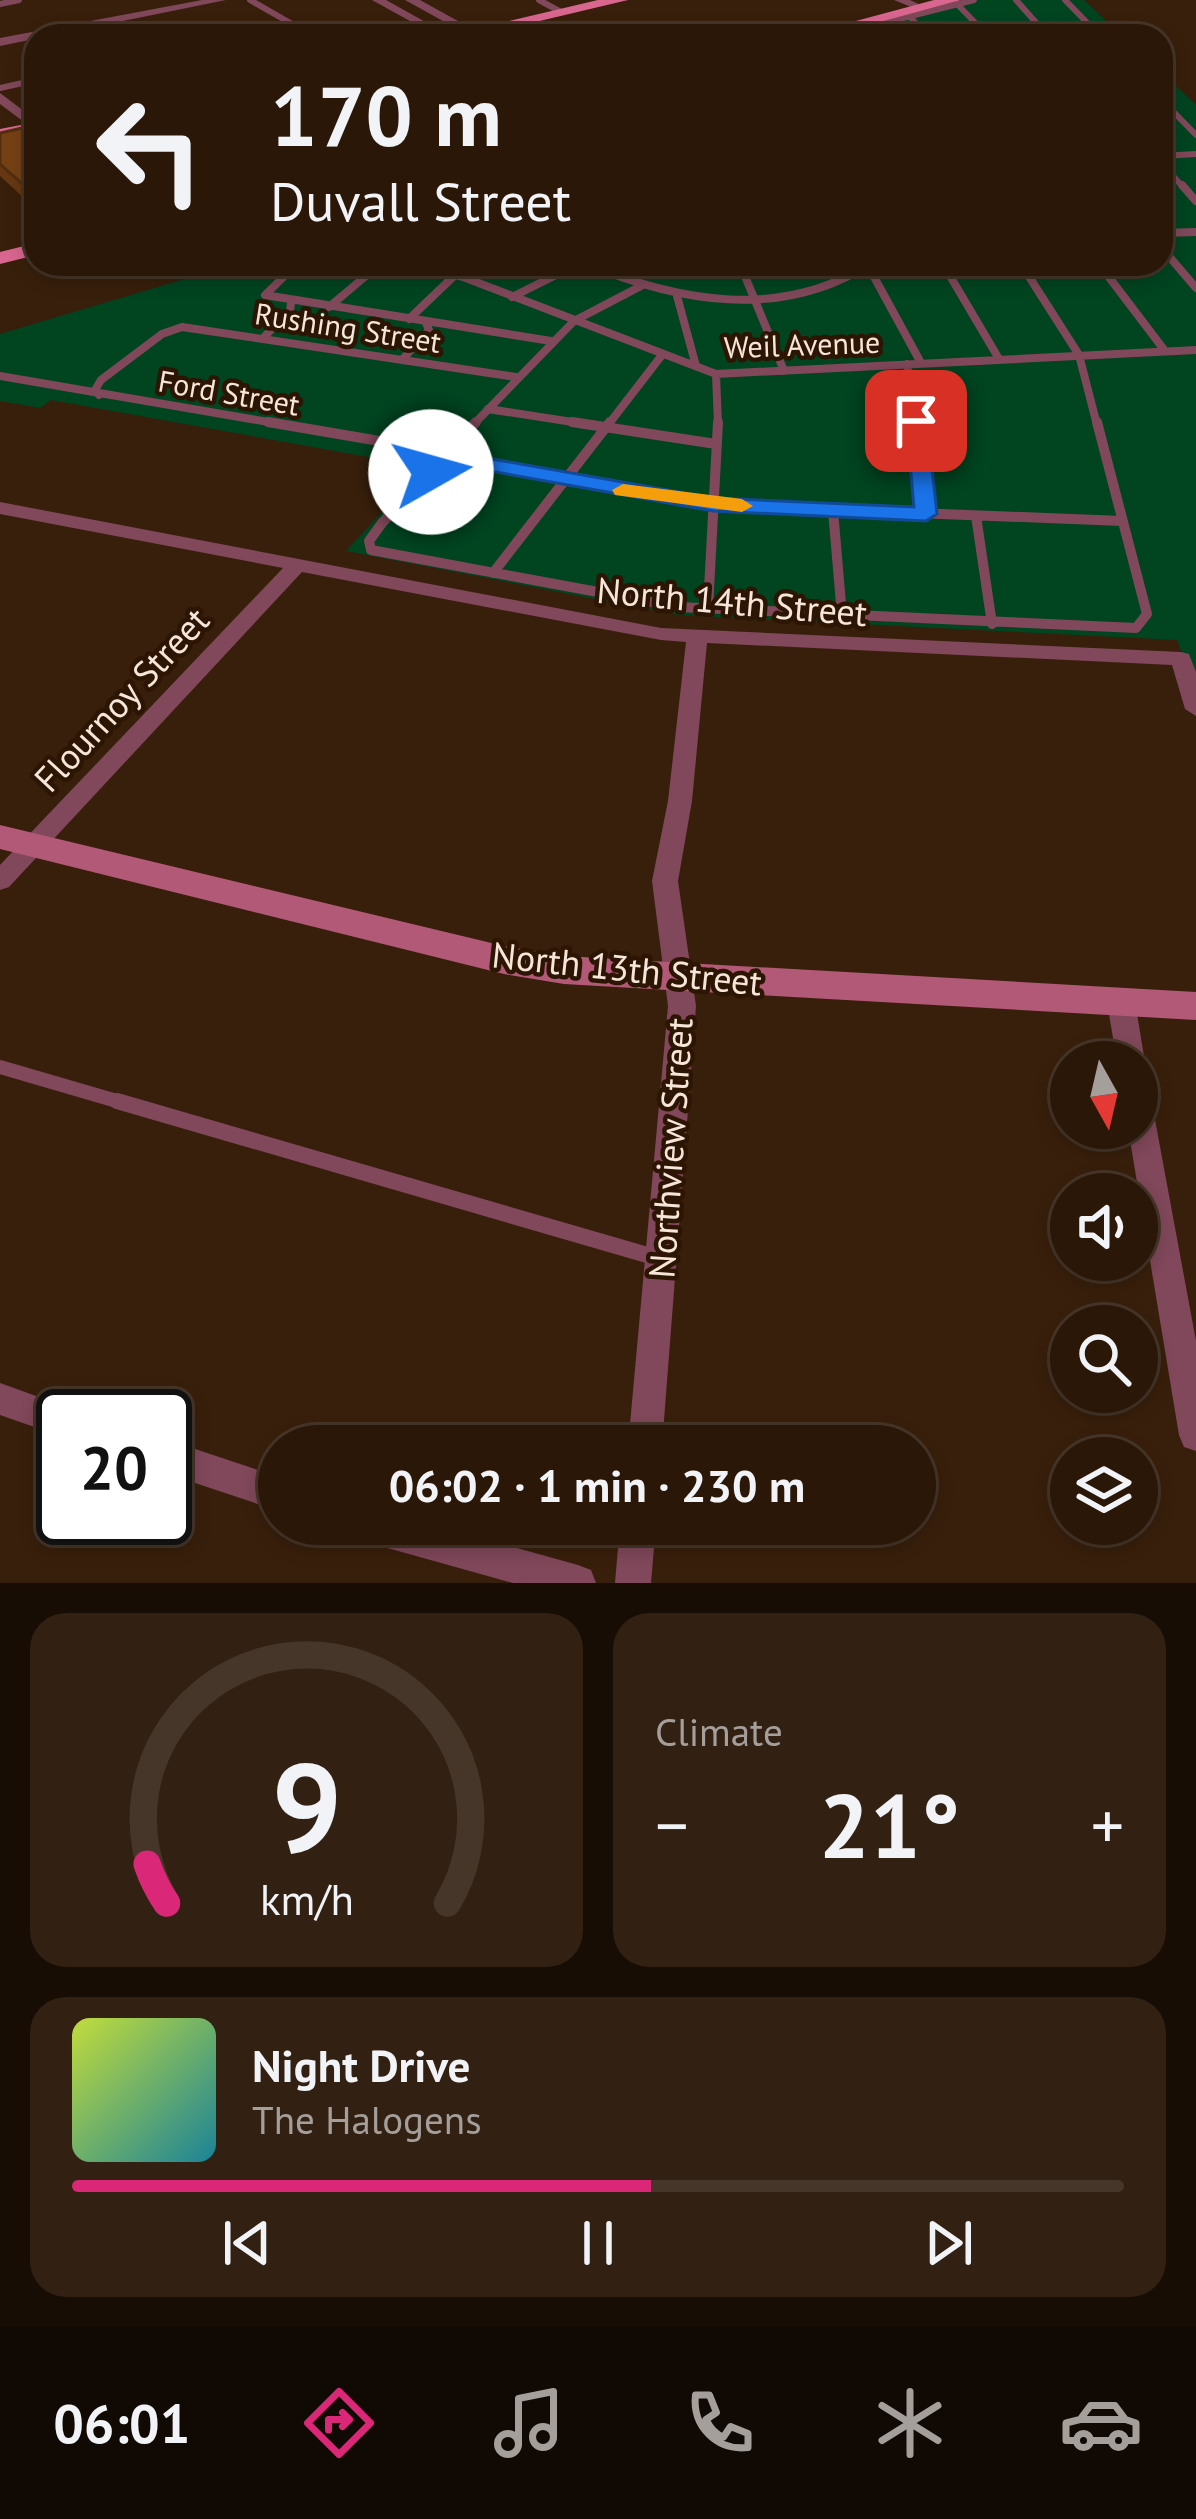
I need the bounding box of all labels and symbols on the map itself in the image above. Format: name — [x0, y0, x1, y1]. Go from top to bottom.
street label: Rushing Street — [252, 293, 444, 361]
street label: Weil Avenue — [723, 322, 881, 366]
street label: Ford Street — [155, 360, 303, 424]
pin — [865, 370, 967, 472]
position arrow — [368, 409, 494, 535]
street label: North 14th Street — [595, 566, 869, 636]
street label: Flournoy Street — [23, 597, 219, 801]
street label: North 13th Street — [490, 930, 764, 1006]
street label: Northview Street — [637, 1016, 703, 1280]
north arrow — [1050, 1041, 1158, 1149]
speed limit sign: 20 — [36, 1389, 192, 1545]

